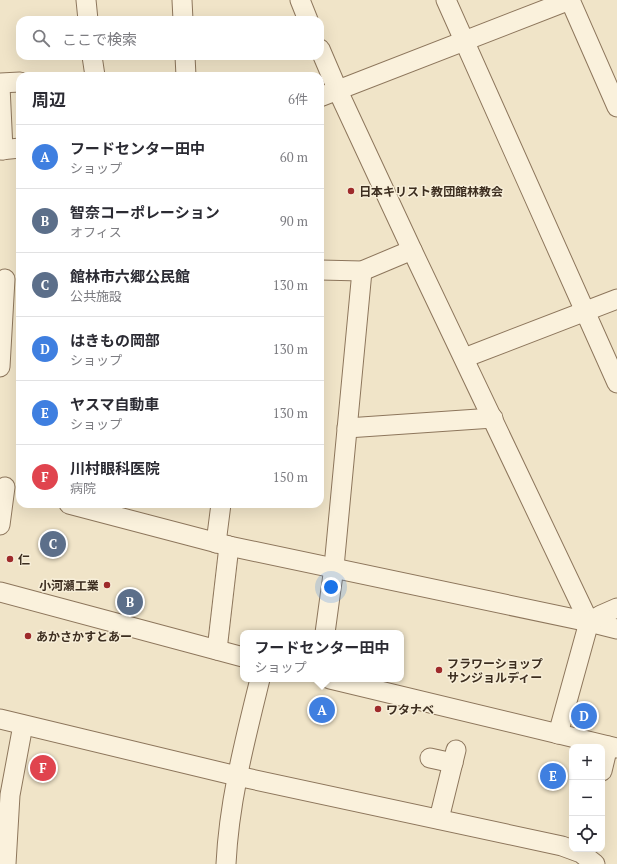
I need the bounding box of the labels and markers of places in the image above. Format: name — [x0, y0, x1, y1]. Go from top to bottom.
place label: 日本キリスト教団館林教会 — [359, 184, 503, 199]
marker: 日本キリスト教団館林教会 — [346, 186, 356, 196]
pin: C — [40, 529, 66, 559]
place label: 仁 — [18, 552, 30, 567]
marker: 仁 — [5, 554, 15, 564]
place label: 小河瀬工業 — [39, 578, 99, 593]
marker: 小河瀬工業 — [102, 580, 112, 590]
pin: B — [117, 587, 143, 617]
place label: あかさかすとあー — [36, 629, 132, 644]
marker: あかさかすとあー — [23, 631, 33, 641]
place label: フラワーショップ サンジョルディー — [447, 656, 543, 685]
marker: フラワーショップ サンジョルディー — [434, 665, 444, 675]
pin: A — [309, 695, 335, 725]
pin: D — [571, 701, 597, 731]
place label: ワタナベ — [386, 702, 434, 717]
marker: ワタナベ — [373, 704, 383, 714]
pin: F — [30, 753, 56, 783]
pin: E — [540, 761, 566, 791]

